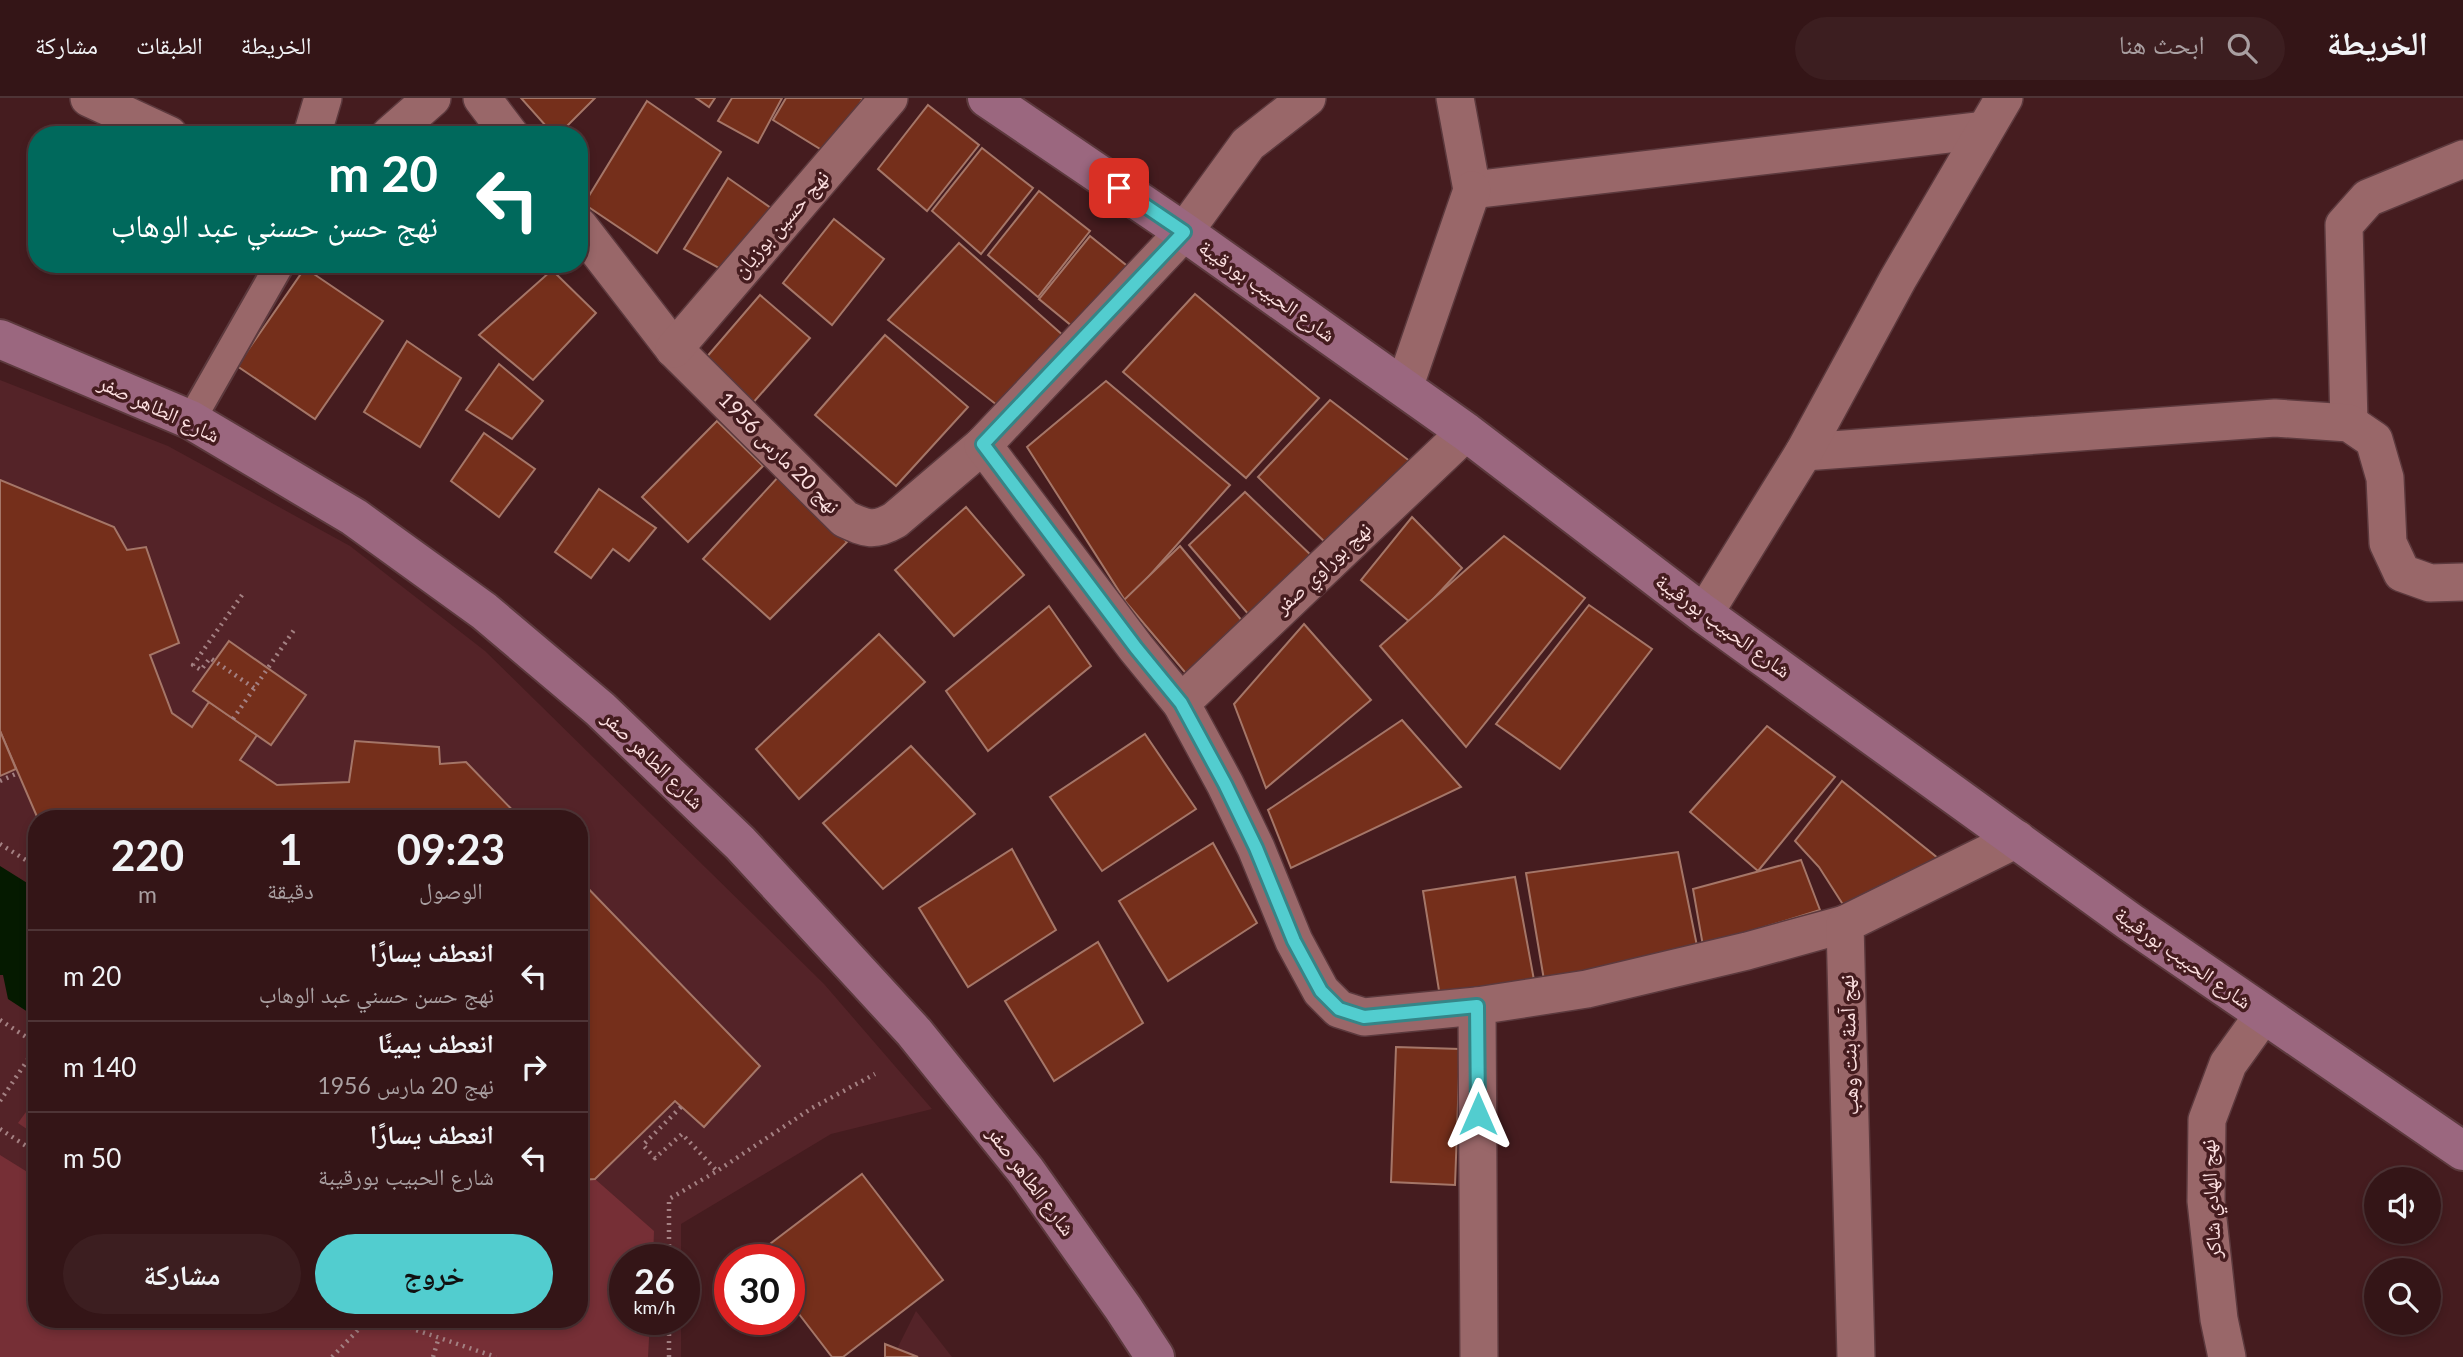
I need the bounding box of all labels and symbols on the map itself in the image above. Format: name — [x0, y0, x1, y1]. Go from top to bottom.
pin — [1089, 158, 1149, 218]
street label: نهج حسين بوزيان — [726, 164, 835, 283]
street label: شارع الحبيب بورقيبة — [1194, 233, 1341, 348]
street label: شارع الطاهر صفر — [93, 368, 224, 448]
street label: نهج 20 مارس 1956 — [713, 386, 846, 519]
street label: نهج بوراوي صفر — [1268, 516, 1379, 623]
street label: شارع الحبيب بورقيبة — [1650, 567, 1796, 684]
street label: شارع الطاهر صفر — [596, 704, 710, 815]
street label: شارع الحبيب بورقيبة — [2110, 900, 2257, 1015]
street label: نهج آمنة بنت وهب — [1833, 974, 1864, 1116]
position arrow — [1441, 1077, 1515, 1151]
street label: شارع الطاهر صفر — [981, 1119, 1082, 1241]
street label: نهج الهادي شاكر — [2194, 1139, 2230, 1260]
speed limit sign: 30 — [714, 1244, 805, 1335]

